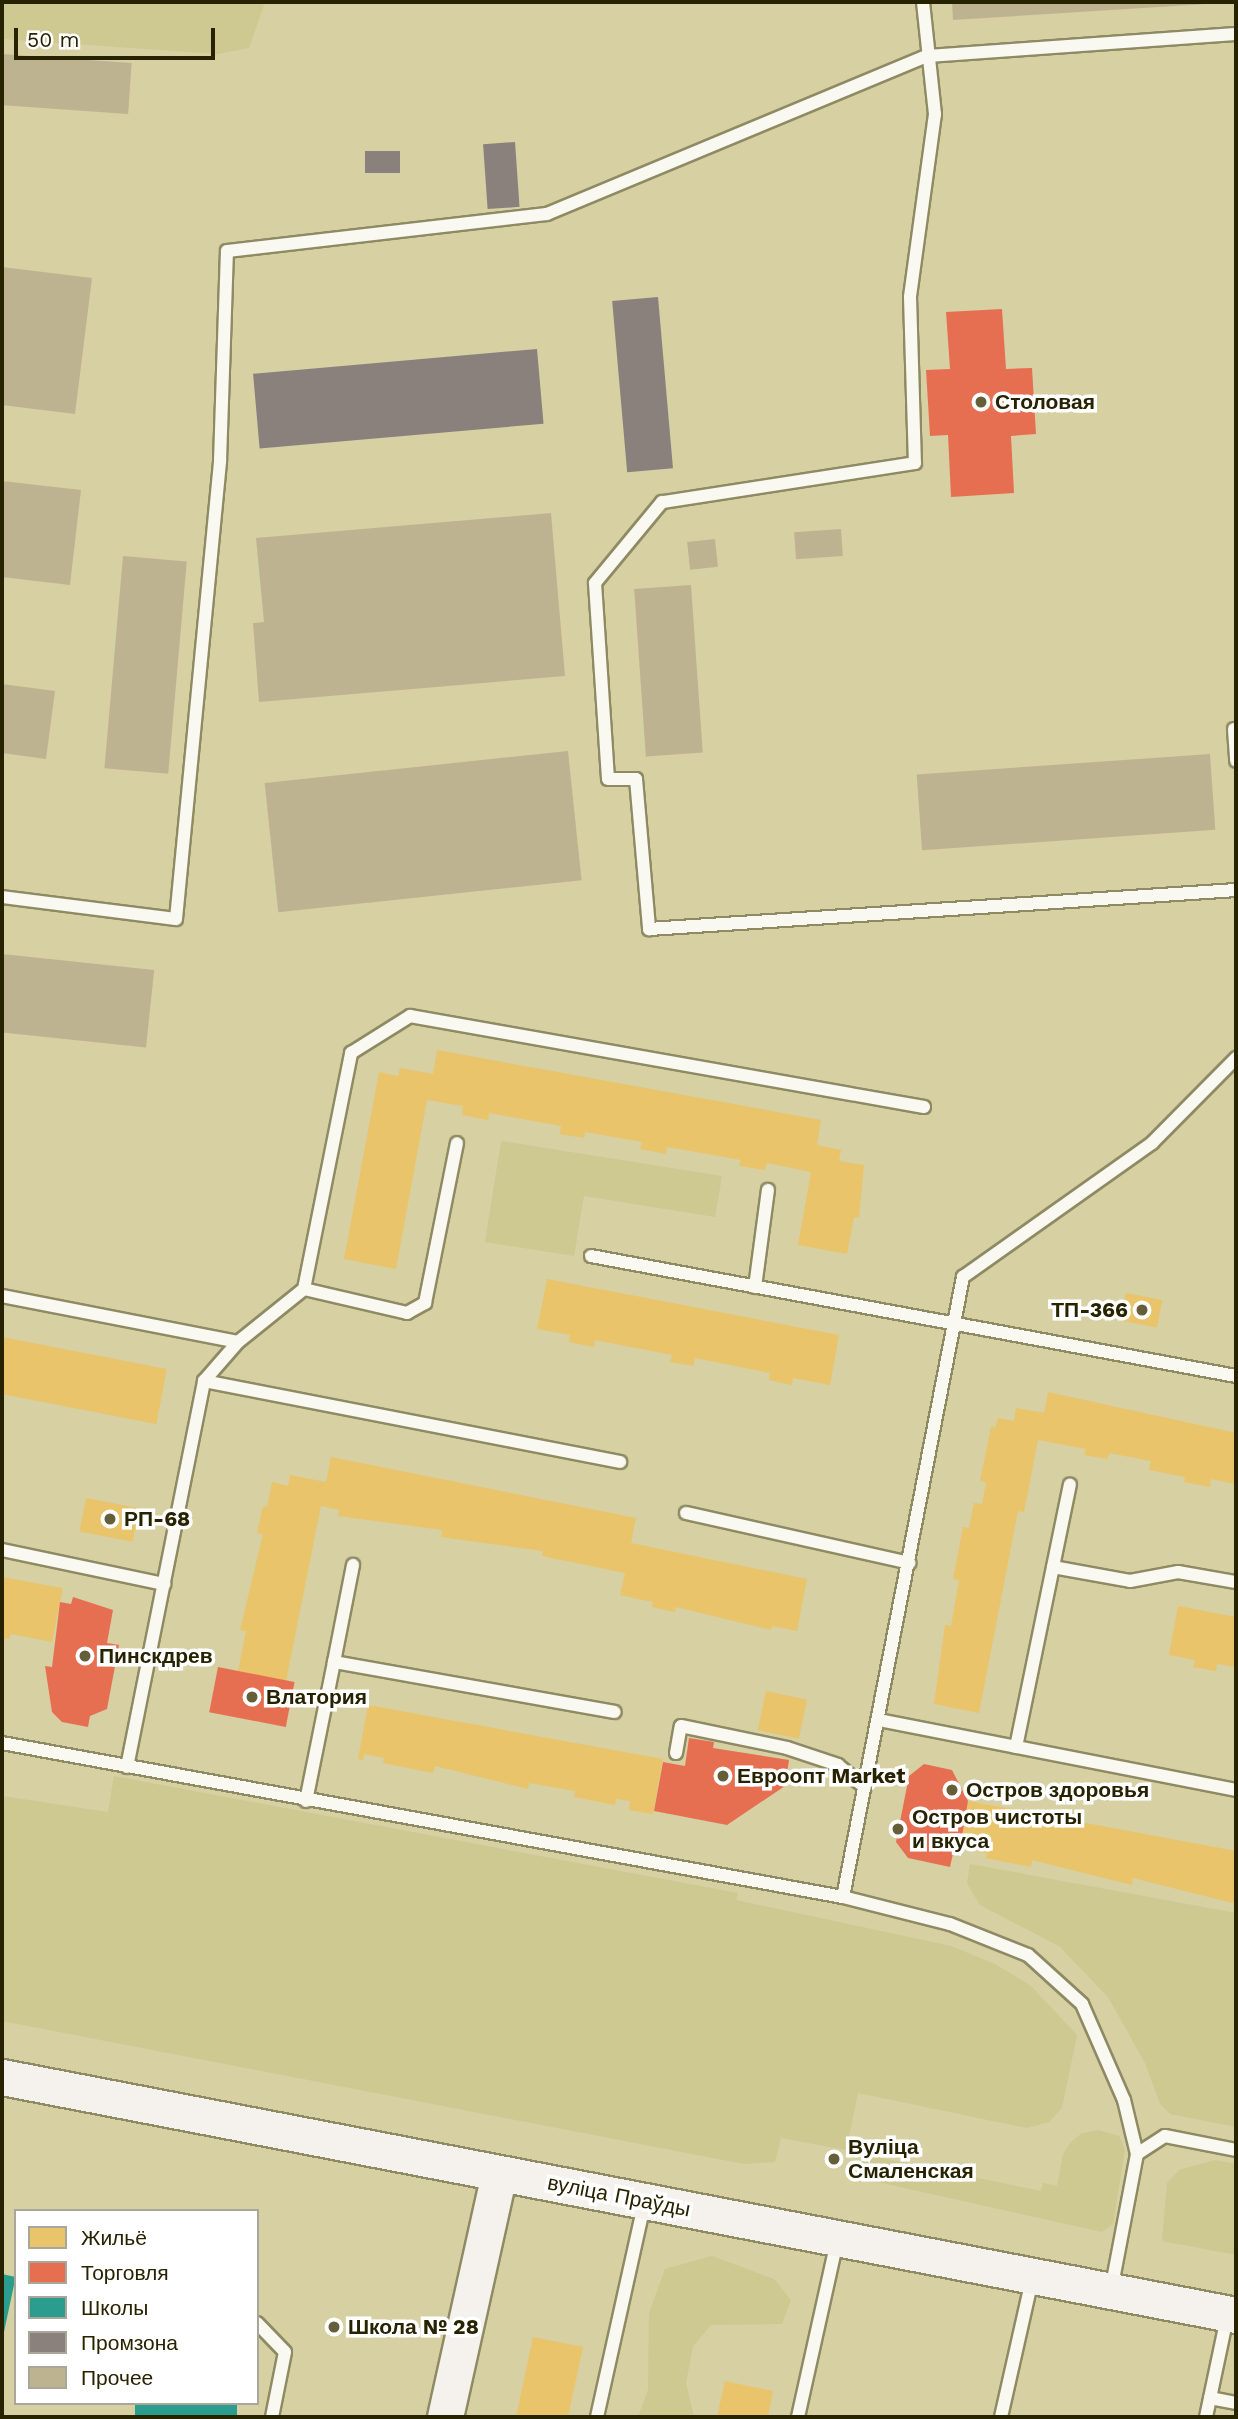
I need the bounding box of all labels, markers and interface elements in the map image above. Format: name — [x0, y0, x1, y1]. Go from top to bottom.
scale bar — [18, 14, 219, 58]
text: 50 m — [27, 27, 79, 52]
place label: Столовая — [995, 389, 1095, 415]
marker: Столовая — [973, 394, 989, 410]
place label: ТП-366 — [1051, 1297, 1128, 1323]
marker: ТП-366 — [1134, 1302, 1150, 1318]
place label: РП-68 — [124, 1506, 190, 1532]
marker: РП-68 — [102, 1511, 118, 1527]
place label: Пинскдрев — [99, 1643, 213, 1669]
marker: Пинскдрев — [77, 1648, 93, 1664]
place label: Влатория — [266, 1684, 367, 1710]
marker: Влатория — [244, 1689, 260, 1705]
place label: Евроопт Market — [737, 1763, 905, 1789]
marker: Евроопт Market — [715, 1768, 731, 1784]
place label: Остров здоровья — [966, 1777, 1149, 1803]
marker: Остров здоровья — [944, 1782, 960, 1798]
place label: Остров чистоты и вкуса — [912, 1804, 1082, 1854]
marker: Остров чистоты и вкуса — [890, 1821, 906, 1837]
place label: Вуліца Смаленская — [848, 2134, 974, 2184]
marker: Вуліца Смаленская — [826, 2151, 842, 2167]
street label: вуліца Праўды — [546, 2170, 692, 2222]
legend — [14, 2209, 259, 2405]
text: Жильё — [81, 2225, 147, 2250]
text: Торговля — [81, 2260, 169, 2285]
text: Школы — [81, 2295, 148, 2320]
place label: Школа № 28 — [348, 2314, 479, 2340]
marker: Школа № 28 — [326, 2319, 342, 2335]
text: Промзона — [81, 2330, 178, 2355]
text: Прочее — [81, 2365, 153, 2390]

